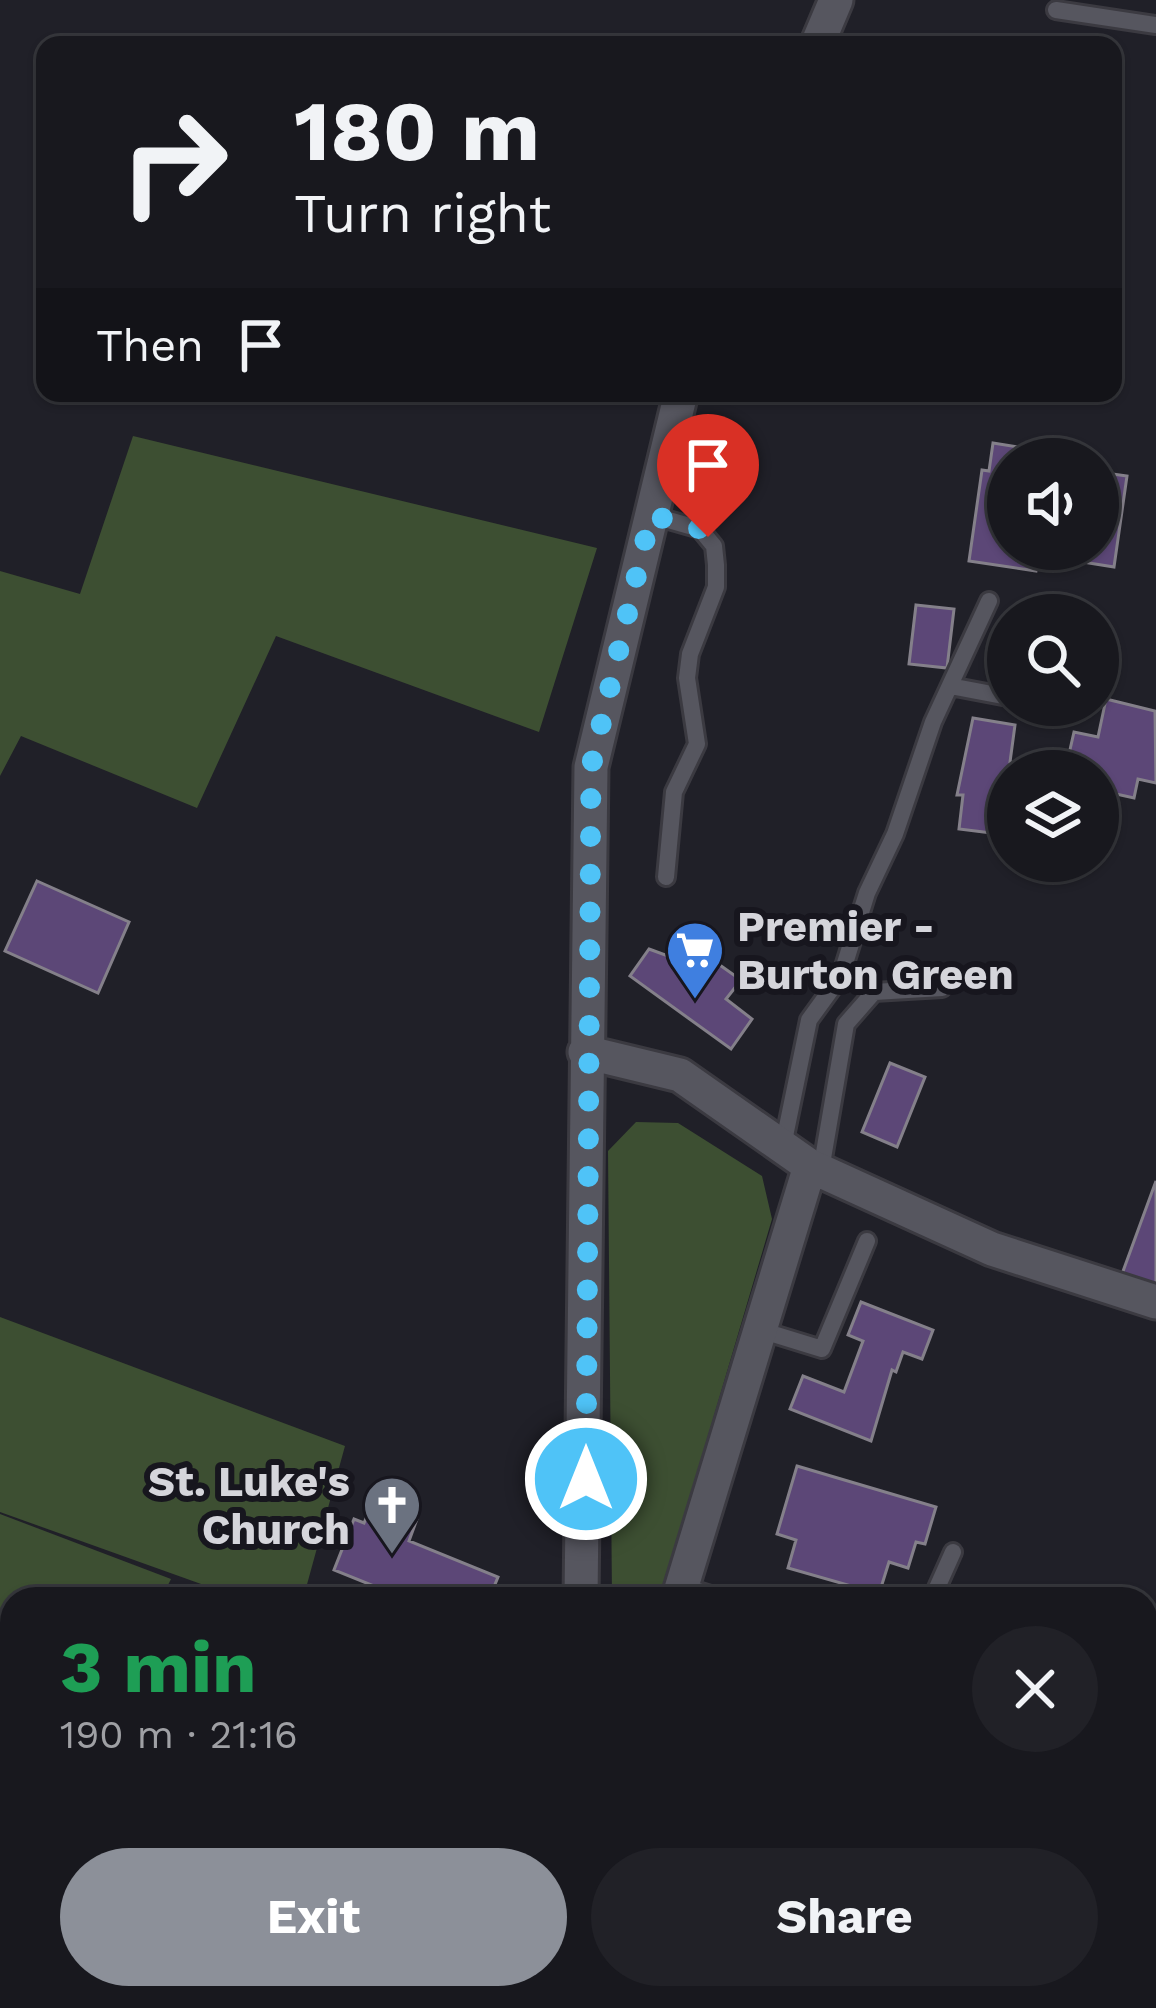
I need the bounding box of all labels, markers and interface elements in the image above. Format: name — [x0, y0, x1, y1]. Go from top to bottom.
text: 180 m — [294, 82, 540, 180]
icon: right — [96, 84, 252, 240]
text: Turn right — [294, 182, 551, 245]
icon: arrive — [228, 312, 294, 378]
text: Then — [96, 319, 204, 372]
pin — [657, 414, 759, 537]
icon: arrive — [675, 432, 741, 498]
map controls — [987, 438, 1119, 882]
button: sound — [987, 438, 1119, 570]
button: search — [987, 594, 1119, 726]
button: layers — [987, 750, 1119, 882]
place label: Premier - Burton Green — [737, 902, 1014, 999]
supermarket icon: Premier - Burton Green — [664, 919, 726, 1001]
position arrow — [523, 1416, 649, 1542]
place label: St. Luke's Church — [148, 1457, 350, 1554]
church icon: St. Luke's Church — [361, 1474, 423, 1556]
text: 3 min — [60, 1625, 257, 1709]
button: close — [972, 1626, 1098, 1752]
text: 190 m · 21:16 — [60, 1712, 298, 1757]
button: Exit — [60, 1848, 567, 1986]
button: Share — [591, 1848, 1098, 1986]

